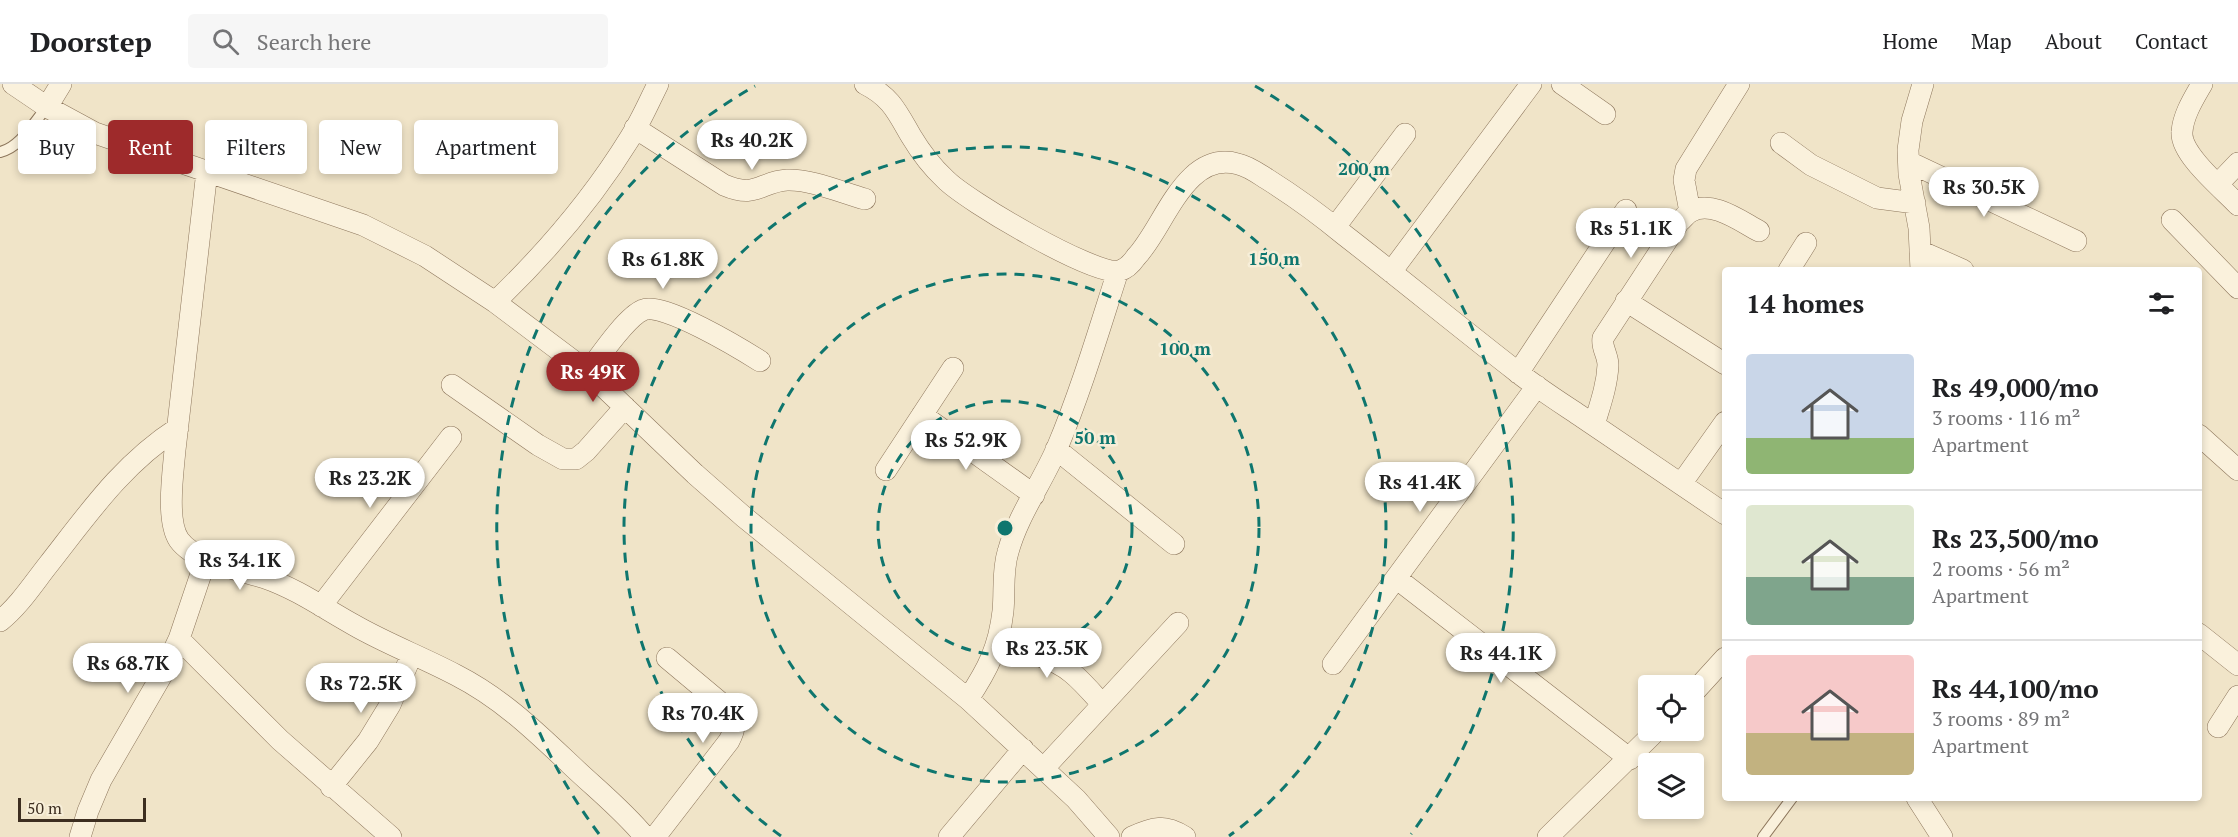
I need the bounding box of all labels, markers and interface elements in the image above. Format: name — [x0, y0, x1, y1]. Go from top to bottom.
search box — [188, 14, 608, 68]
text: Doorstep — [30, 23, 152, 60]
icon: search — [209, 25, 242, 58]
text: Search here — [257, 27, 371, 56]
text: Home — [1882, 27, 1938, 55]
text: Map — [1971, 27, 2012, 55]
text: About — [2045, 27, 2102, 55]
text: Contact — [2135, 27, 2208, 55]
chip: Buy — [18, 120, 96, 174]
chip: Rent — [108, 120, 193, 174]
chip: Filters — [205, 120, 307, 174]
chip: New — [319, 120, 402, 174]
chip: Apartment — [414, 120, 558, 174]
pin: Rs 40.2K — [690, 120, 814, 171]
text: Rs 40.2K — [711, 126, 793, 153]
text: 200 m — [1338, 156, 1390, 180]
pin: Rs 30.5K — [1922, 167, 2046, 218]
text: Rs 30.5K — [1943, 173, 2025, 200]
pin: Rs 51.1K — [1569, 208, 1693, 259]
text: Rs 51.1K — [1590, 214, 1672, 241]
pin: Rs 61.8K — [601, 239, 725, 290]
text: Rs 61.8K — [622, 245, 704, 272]
text: 150 m — [1248, 246, 1300, 270]
text: 14 homes — [1746, 286, 1864, 320]
icon: filters — [2145, 287, 2178, 320]
text: 100 m — [1159, 336, 1211, 360]
pin: Rs 49K — [544, 352, 642, 403]
text: Rs 49K — [560, 358, 626, 385]
text: Rs 49,000/mo — [1932, 370, 2099, 404]
icon: home — [1794, 378, 1866, 450]
text: 3 rooms · 116 m² — [1932, 404, 2080, 431]
pin: Rs 52.9K — [904, 420, 1028, 471]
text: 50 m — [1074, 425, 1116, 449]
text: Rs 52.9K — [925, 426, 1007, 453]
text: Apartment — [1932, 431, 2029, 458]
pin: Rs 23.2K — [308, 458, 432, 509]
pin: Rs 41.4K — [1358, 462, 1482, 513]
text: Rs 23.2K — [329, 464, 411, 491]
text: Rs 41.4K — [1379, 468, 1461, 495]
centre of rings — [995, 518, 1015, 538]
text: Rs 23,500/mo — [1932, 521, 2099, 555]
icon: home — [1794, 529, 1866, 601]
pin: Rs 34.1K — [178, 540, 302, 591]
text: Rs 34.1K — [199, 546, 281, 573]
text: 2 rooms · 56 m² — [1932, 555, 2070, 582]
text: Apartment — [1932, 582, 2029, 609]
pin: Rs 23.5K — [985, 628, 1109, 679]
pin: Rs 44.1K — [1439, 633, 1563, 684]
text: Rs 23.5K — [1006, 634, 1088, 661]
text: Rs 44.1K — [1460, 639, 1542, 666]
pin: Rs 68.7K — [66, 643, 190, 694]
text: Rs 68.7K — [87, 649, 169, 676]
pin: Rs 72.5K — [299, 663, 423, 714]
text: Rs 72.5K — [320, 669, 402, 696]
text: Rs 44,100/mo — [1932, 671, 2099, 705]
map controls — [1638, 675, 1704, 819]
button: locate — [1638, 675, 1704, 741]
icon: home — [1794, 679, 1866, 751]
pin: Rs 70.4K — [641, 693, 765, 744]
text: Rs 70.4K — [662, 699, 744, 726]
text: 3 rooms · 89 m² — [1932, 705, 2070, 732]
text: Apartment — [1932, 732, 2029, 759]
button: layers — [1638, 753, 1704, 819]
scale bar — [18, 795, 146, 822]
text: 50 m — [27, 797, 62, 819]

